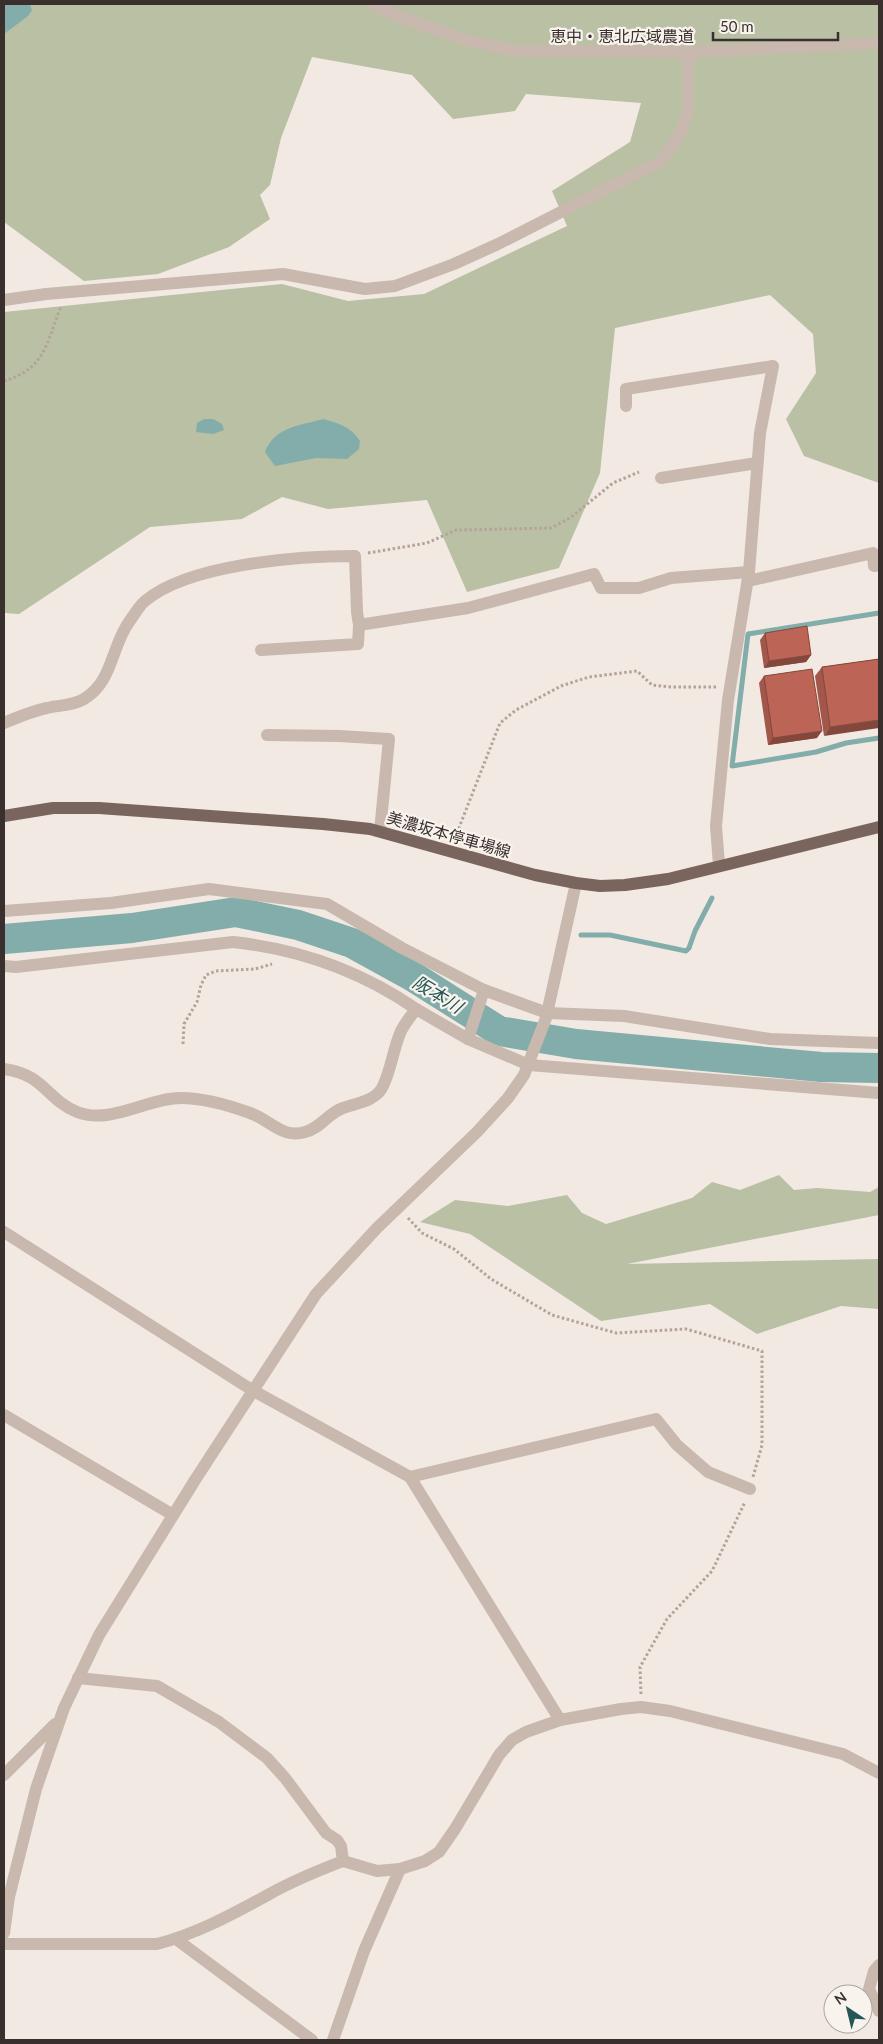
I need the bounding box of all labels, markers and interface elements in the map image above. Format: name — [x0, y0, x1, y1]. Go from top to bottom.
scale bar — [713, 10, 838, 42]
text: 50 m — [720, 17, 754, 35]
street label: 恵中・恵北広域農道 — [550, 26, 694, 45]
street label: 美濃坂本停車場線 — [385, 807, 513, 861]
water label: 阪本川 — [409, 971, 469, 1018]
north arrow — [823, 1984, 873, 2034]
text: N — [831, 1988, 850, 2008]

